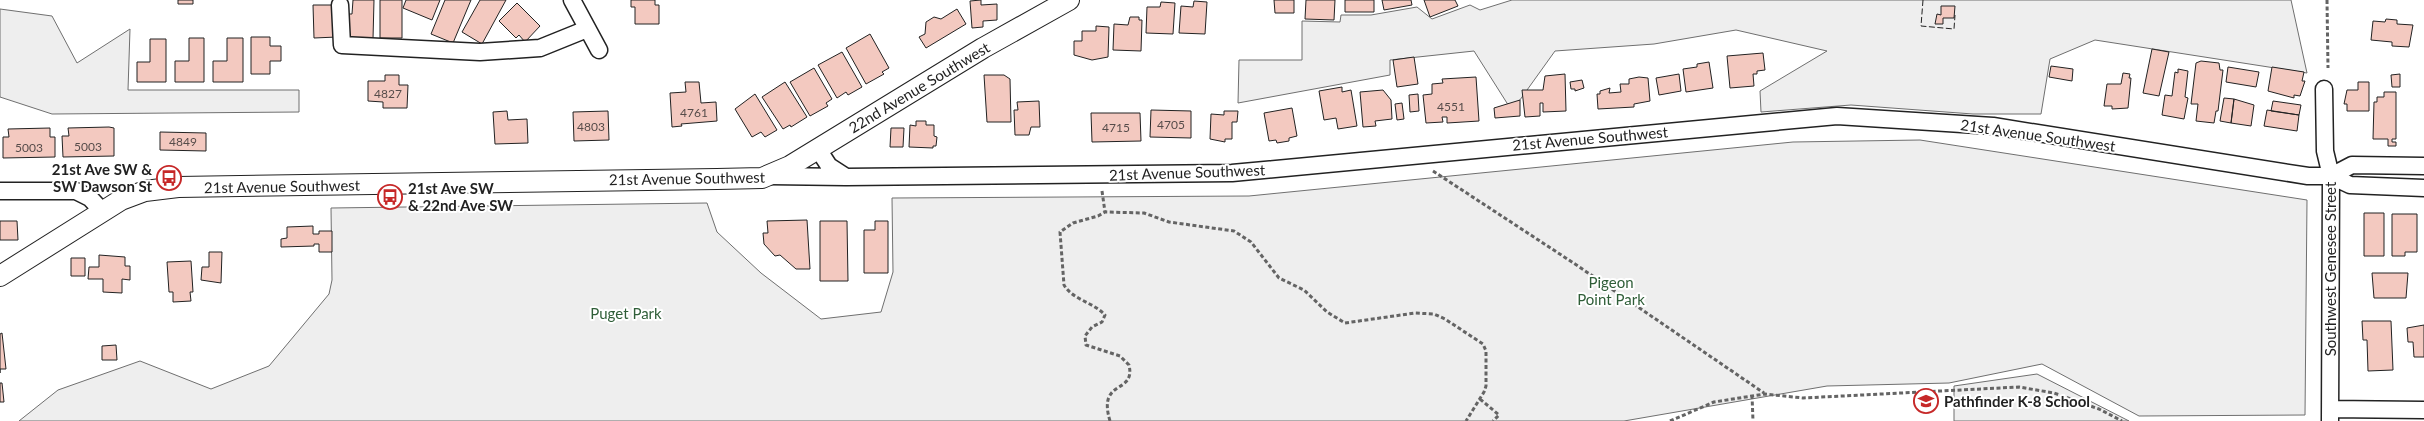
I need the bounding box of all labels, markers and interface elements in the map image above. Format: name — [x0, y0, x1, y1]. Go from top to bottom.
street label: 22nd Avenue Southwest — [845, 37, 993, 136]
house number: 4827 — [374, 86, 402, 101]
house number: 4551 — [1437, 99, 1465, 114]
house number: 4761 — [680, 105, 708, 120]
street label: 21st Avenue Southwest — [1959, 115, 2117, 155]
house number: 4705 — [1157, 117, 1185, 132]
house number: 4803 — [577, 119, 605, 134]
house number: 4715 — [1102, 120, 1130, 135]
street label: 21st Avenue Southwest — [1511, 122, 1669, 154]
house number: 4849 — [169, 134, 197, 149]
house number: 5003 — [74, 139, 102, 154]
house number: 5003 — [15, 140, 43, 155]
place label: 21st Ave SW & SW Dawson St — [52, 160, 152, 195]
street label: 21st Avenue Southwest — [1109, 160, 1266, 184]
bus stop icon: 21st Ave SW & SW Dawson St — [156, 165, 182, 191]
street label: 21st Avenue Southwest — [609, 168, 766, 188]
street label: 21st Avenue Southwest — [204, 176, 361, 196]
place label: 21st Ave SW & 22nd Ave SW — [408, 179, 513, 214]
street label: Southwest Genesee Street — [2321, 181, 2339, 356]
bus stop icon: 21st Ave SW & 22nd Ave SW — [377, 184, 403, 210]
park label: Pigeon Point Park — [1577, 273, 1645, 308]
park label: Puget Park — [590, 304, 662, 322]
school or university icon: Pathfinder K-8 School — [1913, 388, 1939, 414]
place label: Pathfinder K-8 School — [1944, 392, 2090, 410]

